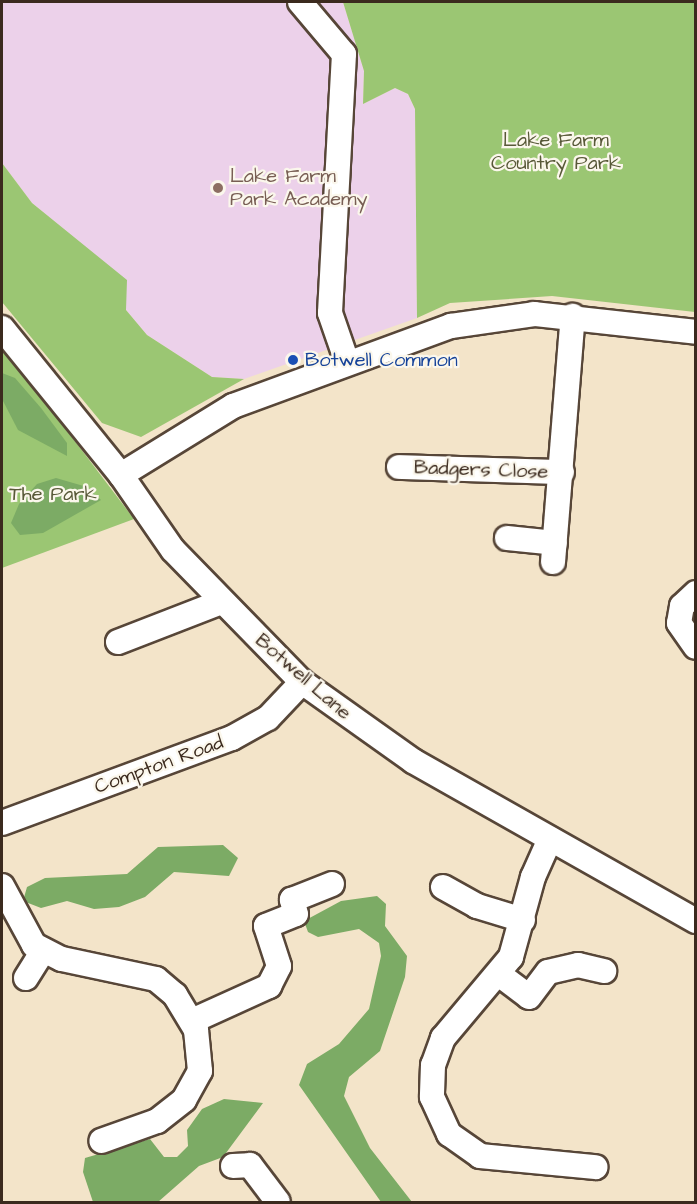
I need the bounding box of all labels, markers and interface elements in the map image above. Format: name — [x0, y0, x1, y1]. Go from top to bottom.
park label: Lake Farm Country Park — [491, 128, 621, 175]
place label: Lake Farm Park Academy — [230, 164, 368, 211]
marker: Lake Farm Park Academy — [211, 181, 225, 195]
place label: Botwell Common — [305, 348, 458, 372]
marker: Botwell Common — [286, 353, 300, 367]
street label: Badgers Close — [413, 456, 549, 484]
park label: The Park — [9, 482, 97, 506]
street label: Botwell Lane — [250, 629, 356, 725]
street label: Compton Road — [91, 731, 227, 799]

